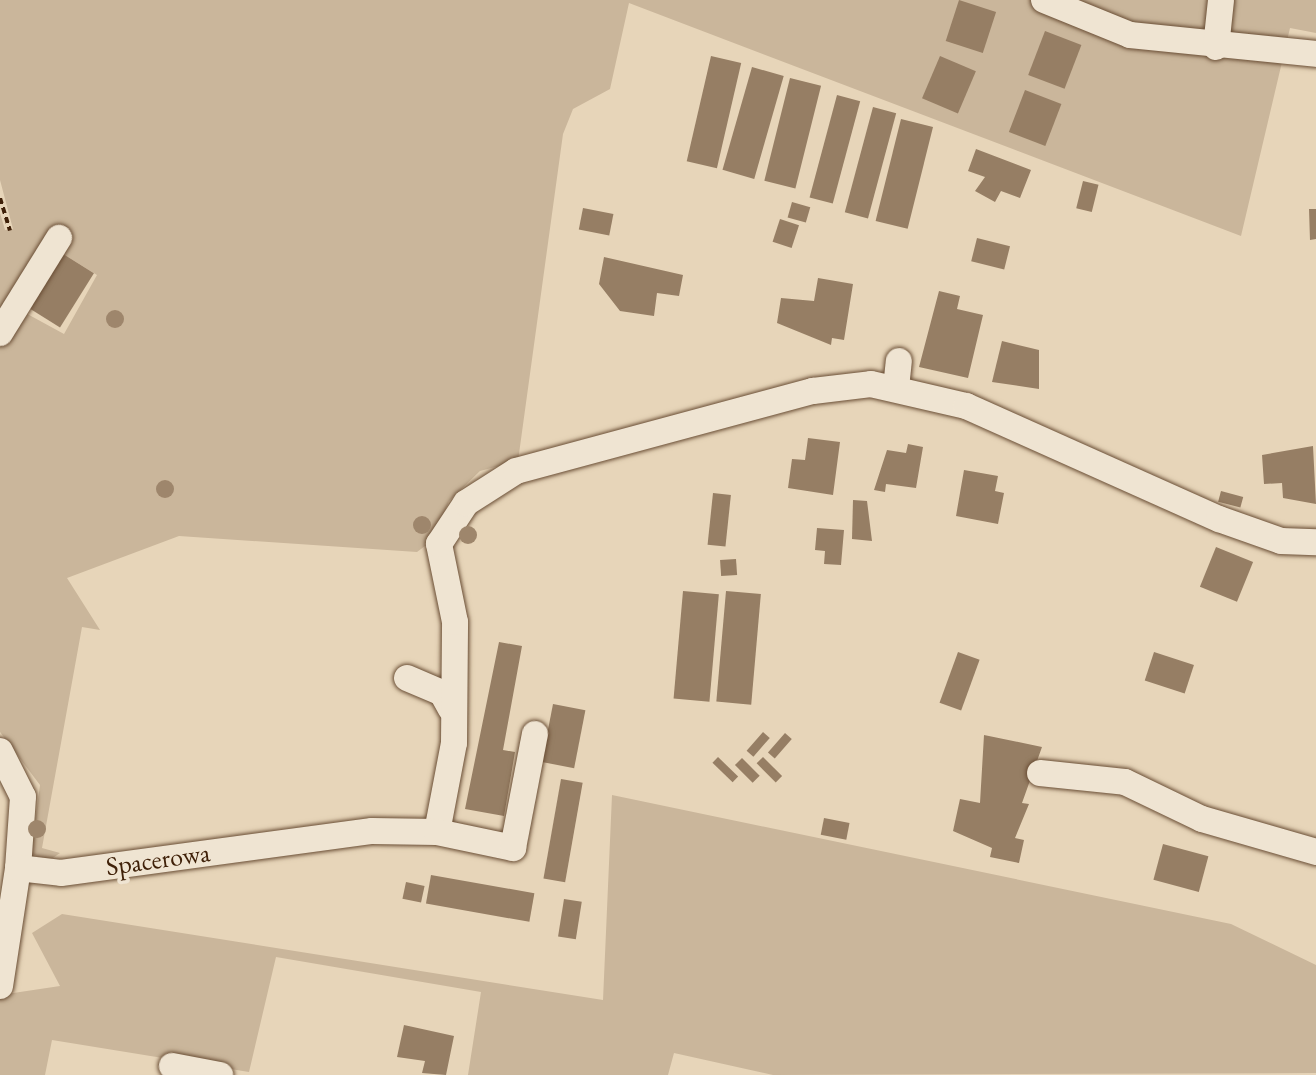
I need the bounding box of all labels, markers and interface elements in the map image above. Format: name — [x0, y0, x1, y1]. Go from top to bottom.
street label: Spacerowa — [104, 837, 212, 883]

